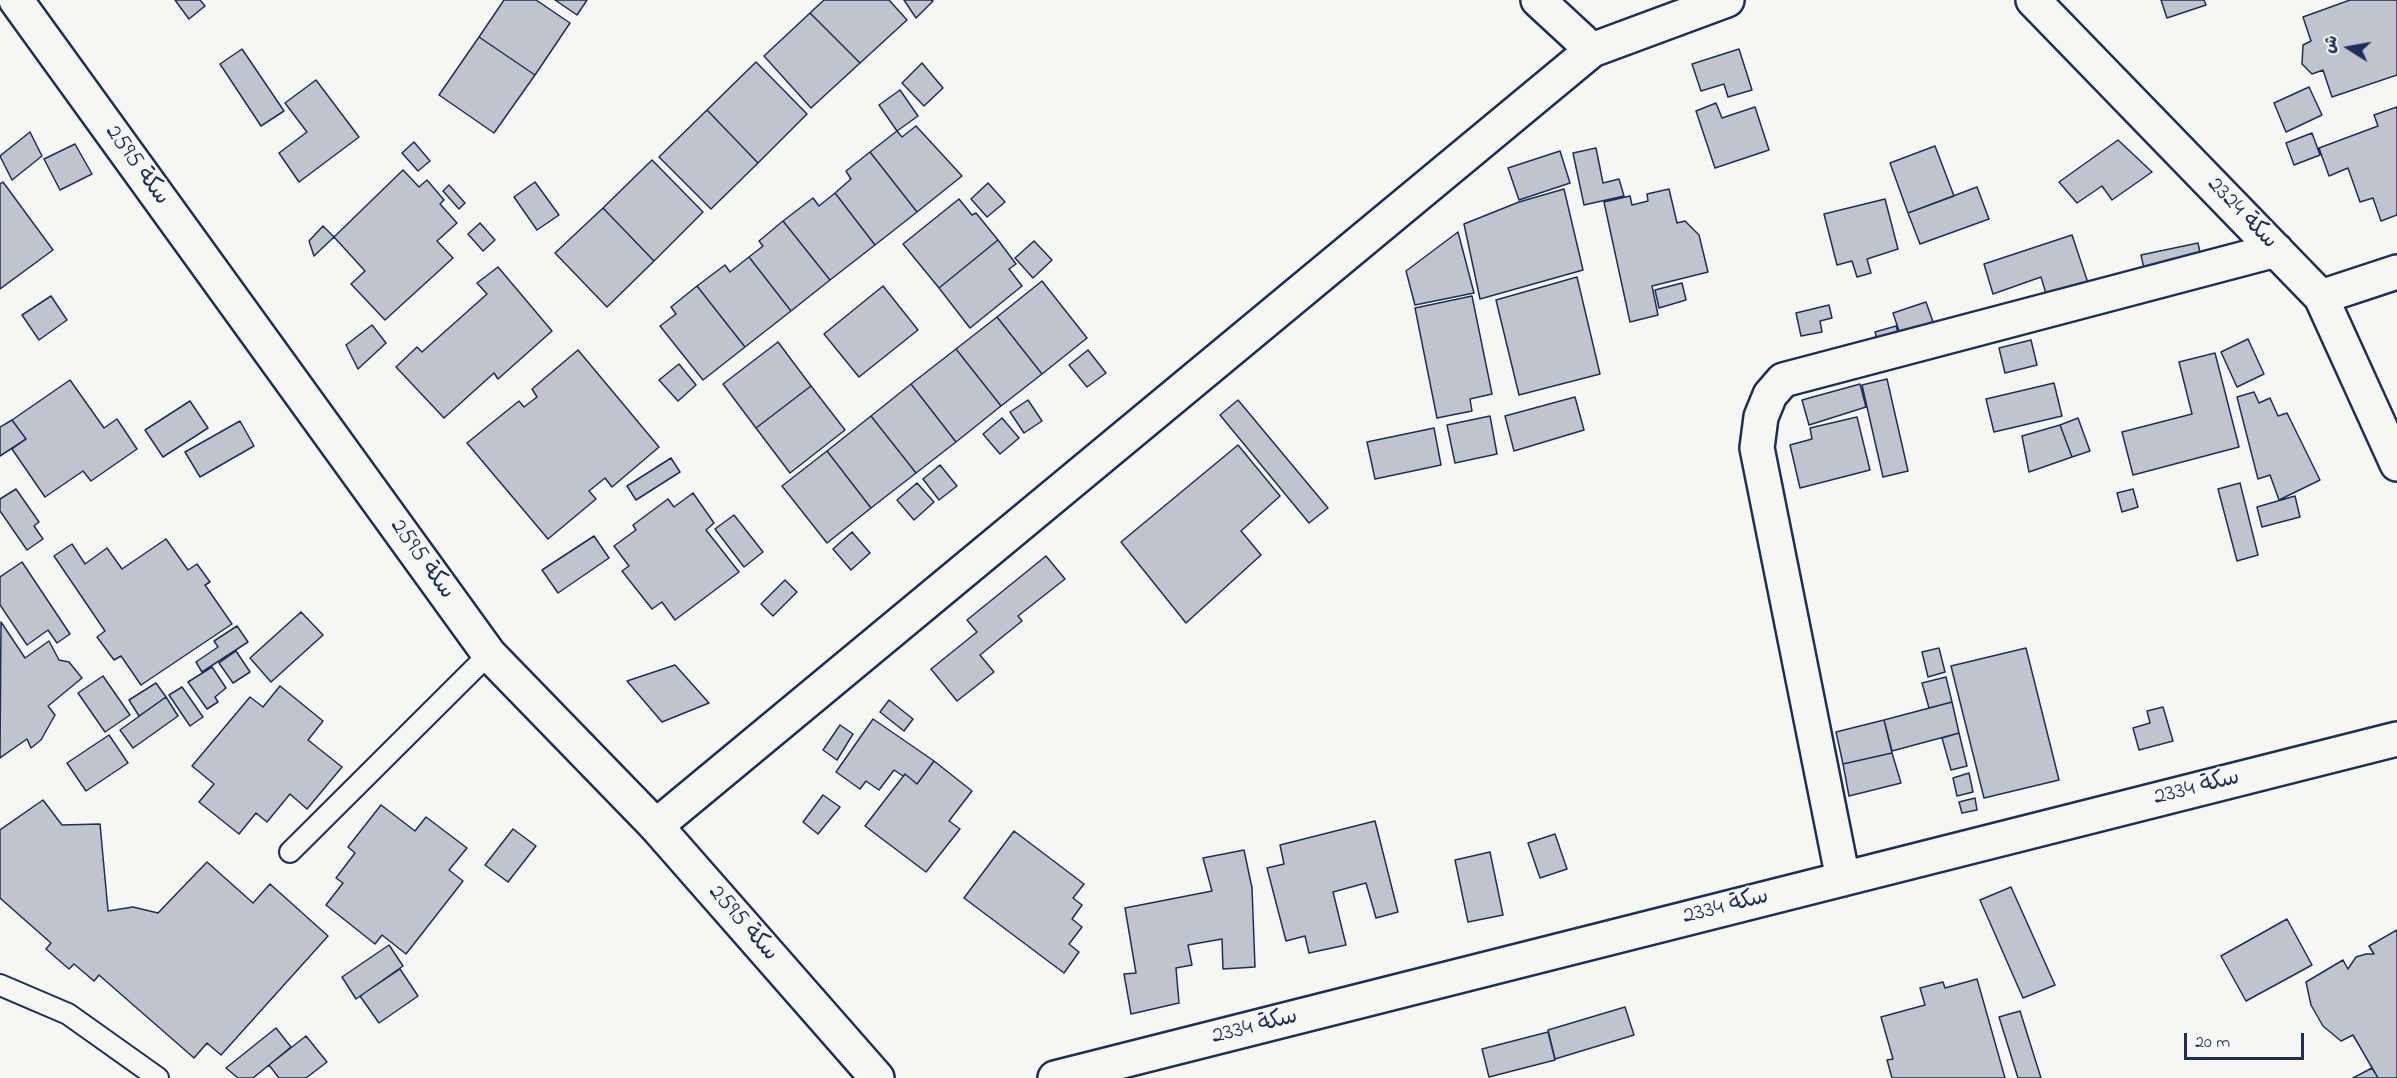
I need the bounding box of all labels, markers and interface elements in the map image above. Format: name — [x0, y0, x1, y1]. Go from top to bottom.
north arrow — [2319, 18, 2379, 78]
text: ش — [2318, 34, 2345, 56]
street label: سكة 2595 — [97, 120, 175, 212]
street label: سكة 2324 — [2199, 172, 2283, 256]
street label: سكة 2595 — [382, 514, 460, 606]
street label: سكة 2334 — [2151, 764, 2243, 814]
street label: سكة 2595 — [701, 880, 783, 968]
street label: سكة 2334 — [1680, 883, 1772, 933]
street label: سكة 2334 — [1209, 1003, 1301, 1053]
scale bar — [2187, 1021, 2307, 1059]
text: 20 m — [2195, 1030, 2230, 1056]

